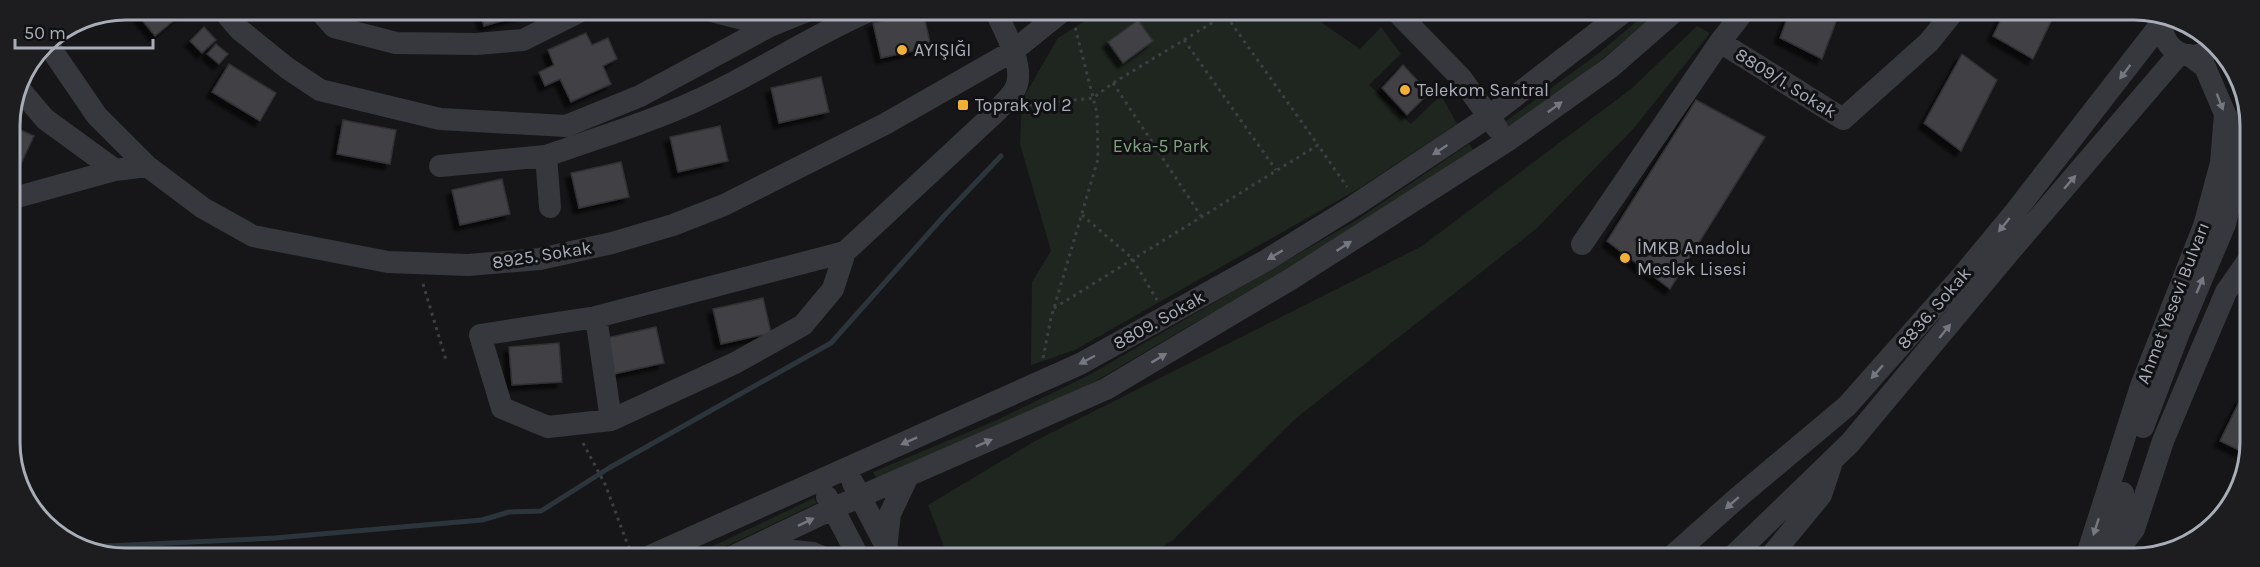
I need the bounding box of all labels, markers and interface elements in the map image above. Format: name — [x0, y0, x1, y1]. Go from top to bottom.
scale bar — [15, 12, 153, 50]
text: 50 m — [24, 22, 66, 44]
place label: AYIŞIĞI — [914, 39, 971, 61]
marker: AYIŞIĞI — [895, 43, 909, 57]
street label: 8809/1. Sokak — [1731, 43, 1841, 123]
one-way arrow — [2120, 64, 2132, 79]
place label: Telekom Santral — [1417, 79, 1549, 101]
marker: Telekom Santral — [1398, 83, 1412, 97]
one-way arrow — [2216, 93, 2225, 111]
place label: Toprak yol 2 — [975, 94, 1072, 116]
marker: Toprak yol 2 — [956, 98, 970, 112]
one-way arrow — [1546, 101, 1562, 113]
park label: Evka-5 Park — [1113, 135, 1209, 157]
one-way arrow — [1432, 144, 1448, 156]
one-way arrow — [2063, 175, 2076, 190]
one-way arrow — [1998, 217, 2011, 233]
street label: Ahmet Yesevi Bulvarı — [2132, 219, 2214, 387]
street label: 8925. Sokak — [491, 236, 593, 274]
place label: İMKB Anadolu Meslek Lisesi — [1637, 237, 1751, 280]
one-way arrow — [1335, 240, 1351, 252]
one-way arrow — [1267, 249, 1283, 260]
marker: İMKB Anadolu Meslek Lisesi — [1618, 251, 1632, 265]
street label: 8836. Sokak — [1892, 262, 1976, 354]
one-way arrow — [2195, 276, 2204, 293]
street label: 8809. Sokak — [1109, 286, 1209, 354]
one-way arrow — [1938, 323, 1951, 339]
one-way arrow — [1151, 352, 1167, 363]
one-way arrow — [1078, 355, 1095, 365]
one-way arrow — [1870, 365, 1884, 380]
one-way arrow — [901, 437, 918, 446]
one-way arrow — [975, 438, 992, 447]
one-way arrow — [1725, 496, 1740, 509]
one-way arrow — [797, 518, 814, 527]
one-way arrow — [2091, 518, 2100, 536]

